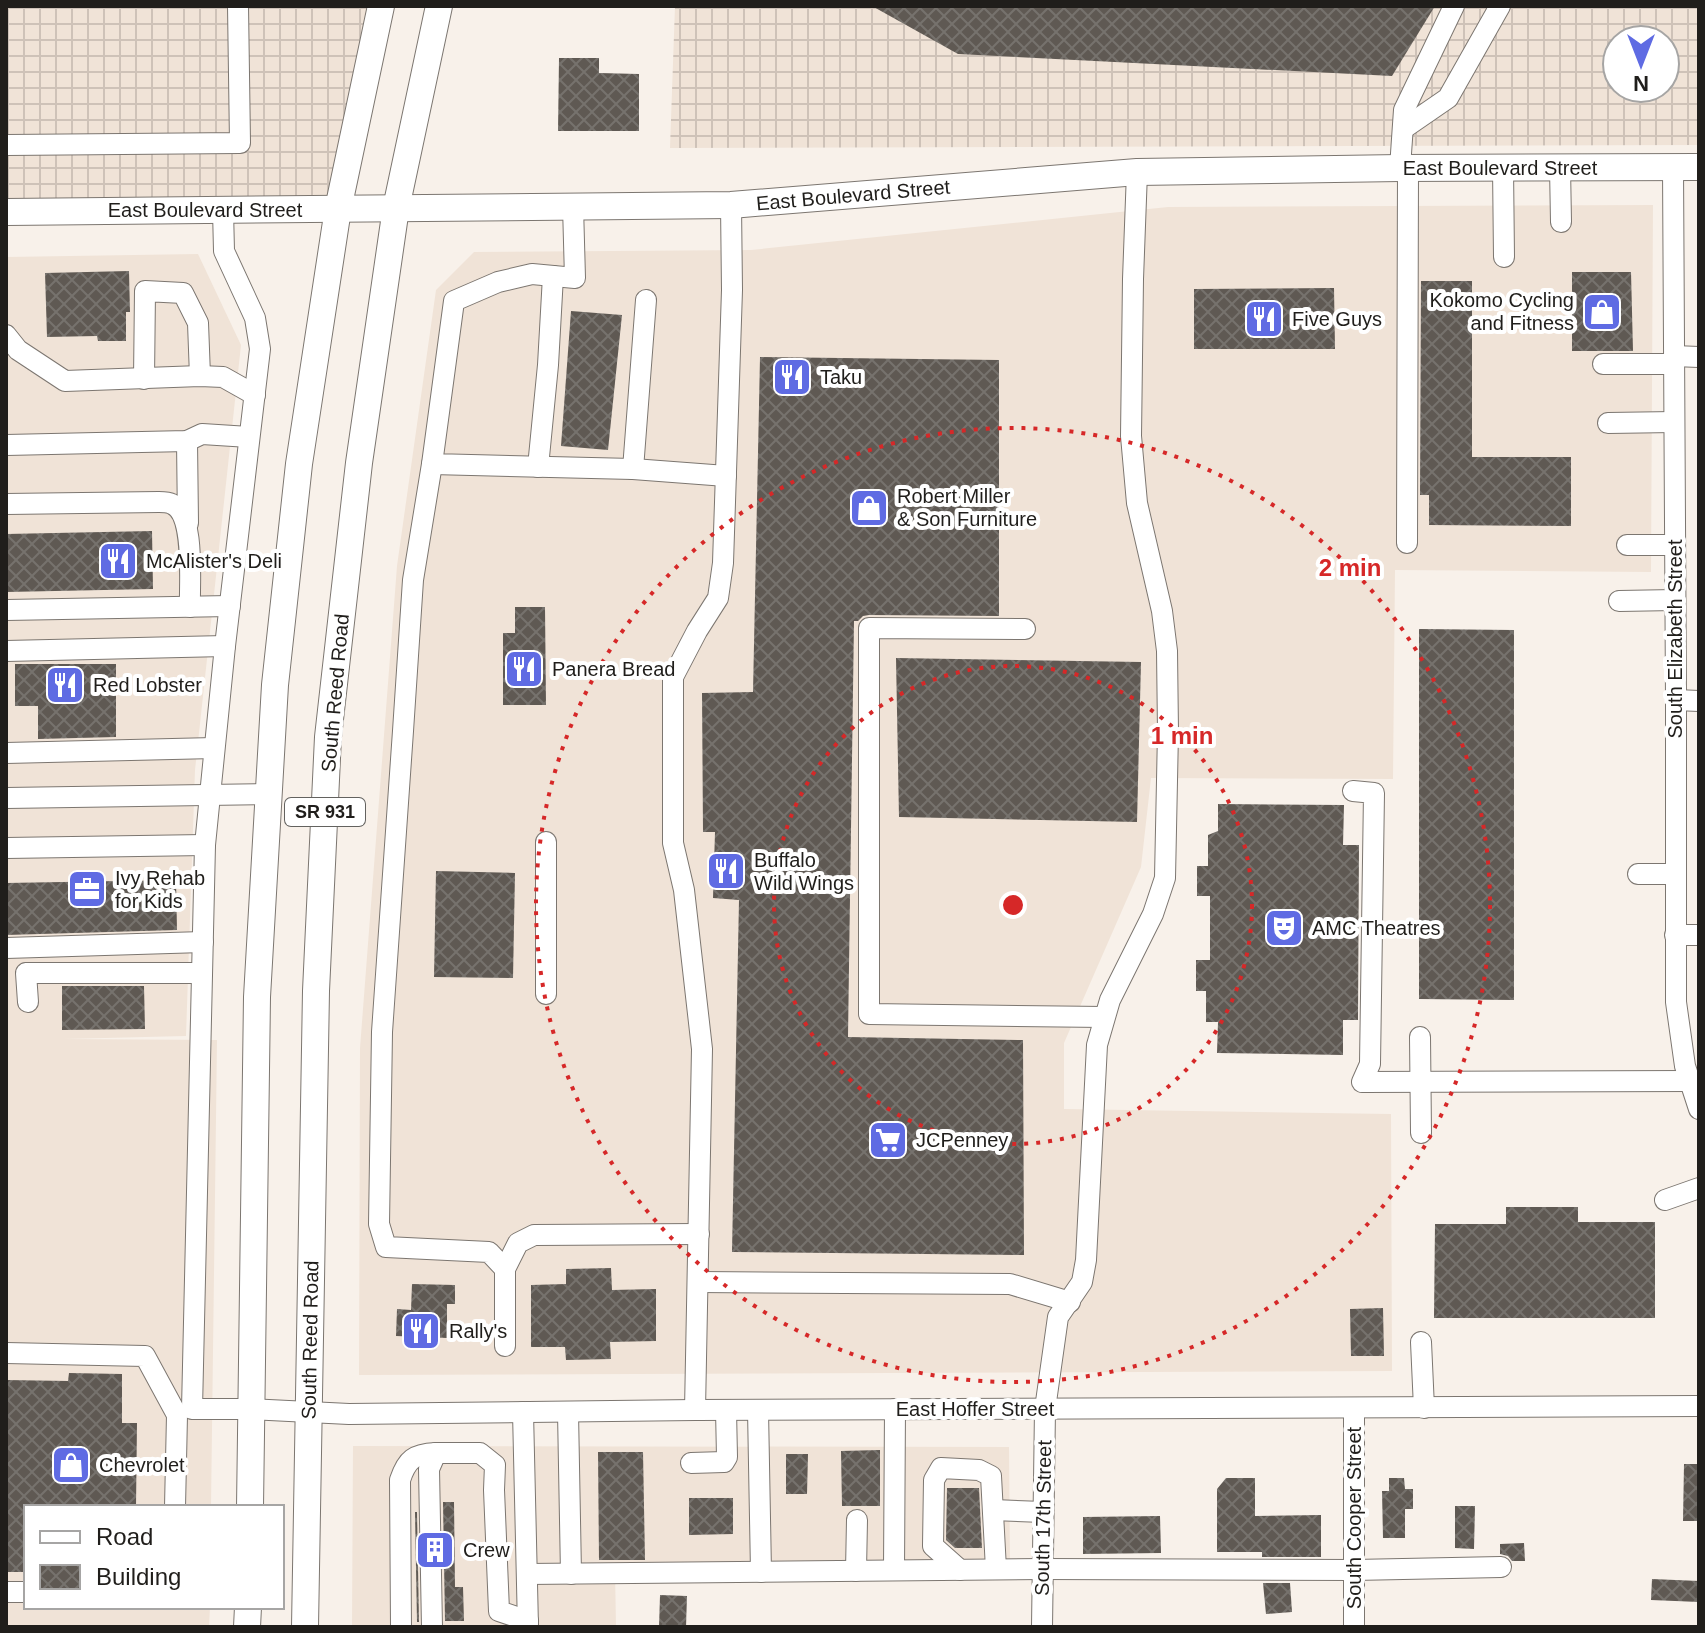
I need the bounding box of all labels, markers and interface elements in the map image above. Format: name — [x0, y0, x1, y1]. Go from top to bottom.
north arrow — [1601, 24, 1681, 104]
text: N — [1633, 71, 1649, 96]
street label: East Boulevard Street — [1403, 157, 1598, 179]
street label: East Boulevard Street — [755, 176, 951, 214]
street label: East Boulevard Street — [108, 199, 303, 221]
place label: Kokomo Cycling and Fitness — [1429, 289, 1574, 334]
shop icon: Kokomo Cycling and Fitness — [1581, 291, 1623, 333]
restaurant icon: Five Guys — [1243, 298, 1285, 340]
place label: Five Guys — [1292, 308, 1382, 330]
restaurant icon: Taku — [771, 356, 813, 398]
place label: Taku — [820, 366, 862, 388]
place label: Robert Miller & Son Furniture — [897, 485, 1037, 530]
shop icon: Robert Miller & Son Furniture — [848, 487, 890, 529]
street label: South Elizabeth Street — [1664, 539, 1686, 739]
restaurant icon: McAlister's Deli — [97, 540, 139, 582]
place label: McAlister's Deli — [146, 550, 282, 572]
text: 2 min — [1319, 554, 1381, 581]
street label: South Reed Road — [317, 613, 353, 773]
restaurant icon: Panera Bread — [503, 648, 545, 690]
place label: Panera Bread — [552, 658, 675, 680]
restaurant icon: Red Lobster — [44, 664, 86, 706]
place label: Red Lobster — [93, 674, 202, 696]
text: 1 min — [1151, 722, 1213, 749]
road number: SR 931 — [285, 798, 365, 826]
place label: Buffalo Wild Wings — [754, 849, 854, 894]
restaurant icon: Buffalo Wild Wings — [705, 850, 747, 892]
place label: Ivy Rehab for Kids — [115, 867, 205, 912]
office icon: Ivy Rehab for Kids — [66, 868, 108, 910]
centre of rings — [999, 891, 1027, 919]
theatre icon: AMC Theatres — [1263, 907, 1305, 949]
place label: AMC Theatres — [1312, 917, 1441, 939]
supermarket icon: JCPenney — [867, 1119, 909, 1161]
place label: JCPenney — [916, 1129, 1008, 1151]
street label: South Reed Road — [298, 1260, 322, 1420]
restaurant icon: Rally's — [400, 1310, 442, 1352]
place label: Rally's — [449, 1320, 507, 1342]
street label: East Hoffer Street — [896, 1398, 1055, 1420]
street label: South Cooper Street — [1343, 1426, 1365, 1609]
street label: South 17th Street — [1031, 1440, 1055, 1596]
shop icon: Chevrolet — [50, 1444, 92, 1486]
place label: Chevrolet — [99, 1454, 185, 1476]
legend — [24, 1505, 284, 1609]
text: Road — [96, 1523, 153, 1550]
building icon: Crew — [414, 1529, 456, 1571]
place label: Crew — [463, 1539, 510, 1561]
text: Building — [96, 1563, 181, 1590]

